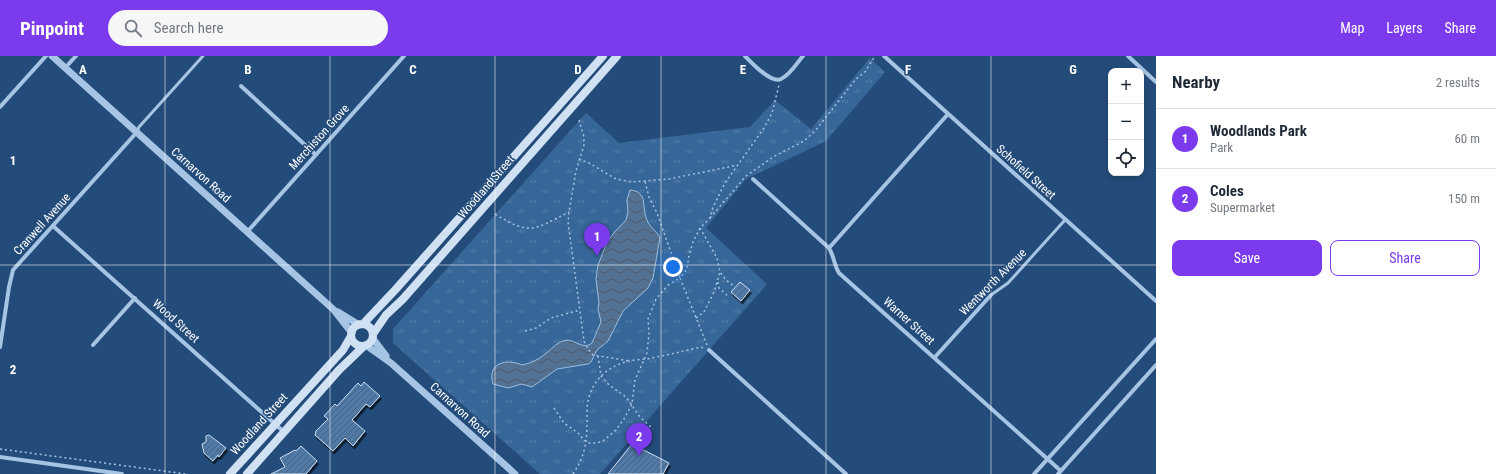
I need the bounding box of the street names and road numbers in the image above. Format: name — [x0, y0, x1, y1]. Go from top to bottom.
street label: Merchiston Grove — [286, 101, 352, 173]
street label: Schofield Street — [994, 142, 1059, 202]
street label: Carnarvon Road — [168, 145, 234, 205]
street label: Woodland Street — [455, 153, 517, 221]
street label: Cranwell Avenue — [11, 190, 74, 258]
street label: Wentworth Avenue — [957, 246, 1029, 318]
street label: Warner Street — [880, 294, 938, 348]
street label: Wood Street — [150, 296, 203, 346]
street label: Carnarvon Road — [427, 380, 493, 440]
street label: Woodland Street — [228, 390, 291, 458]

